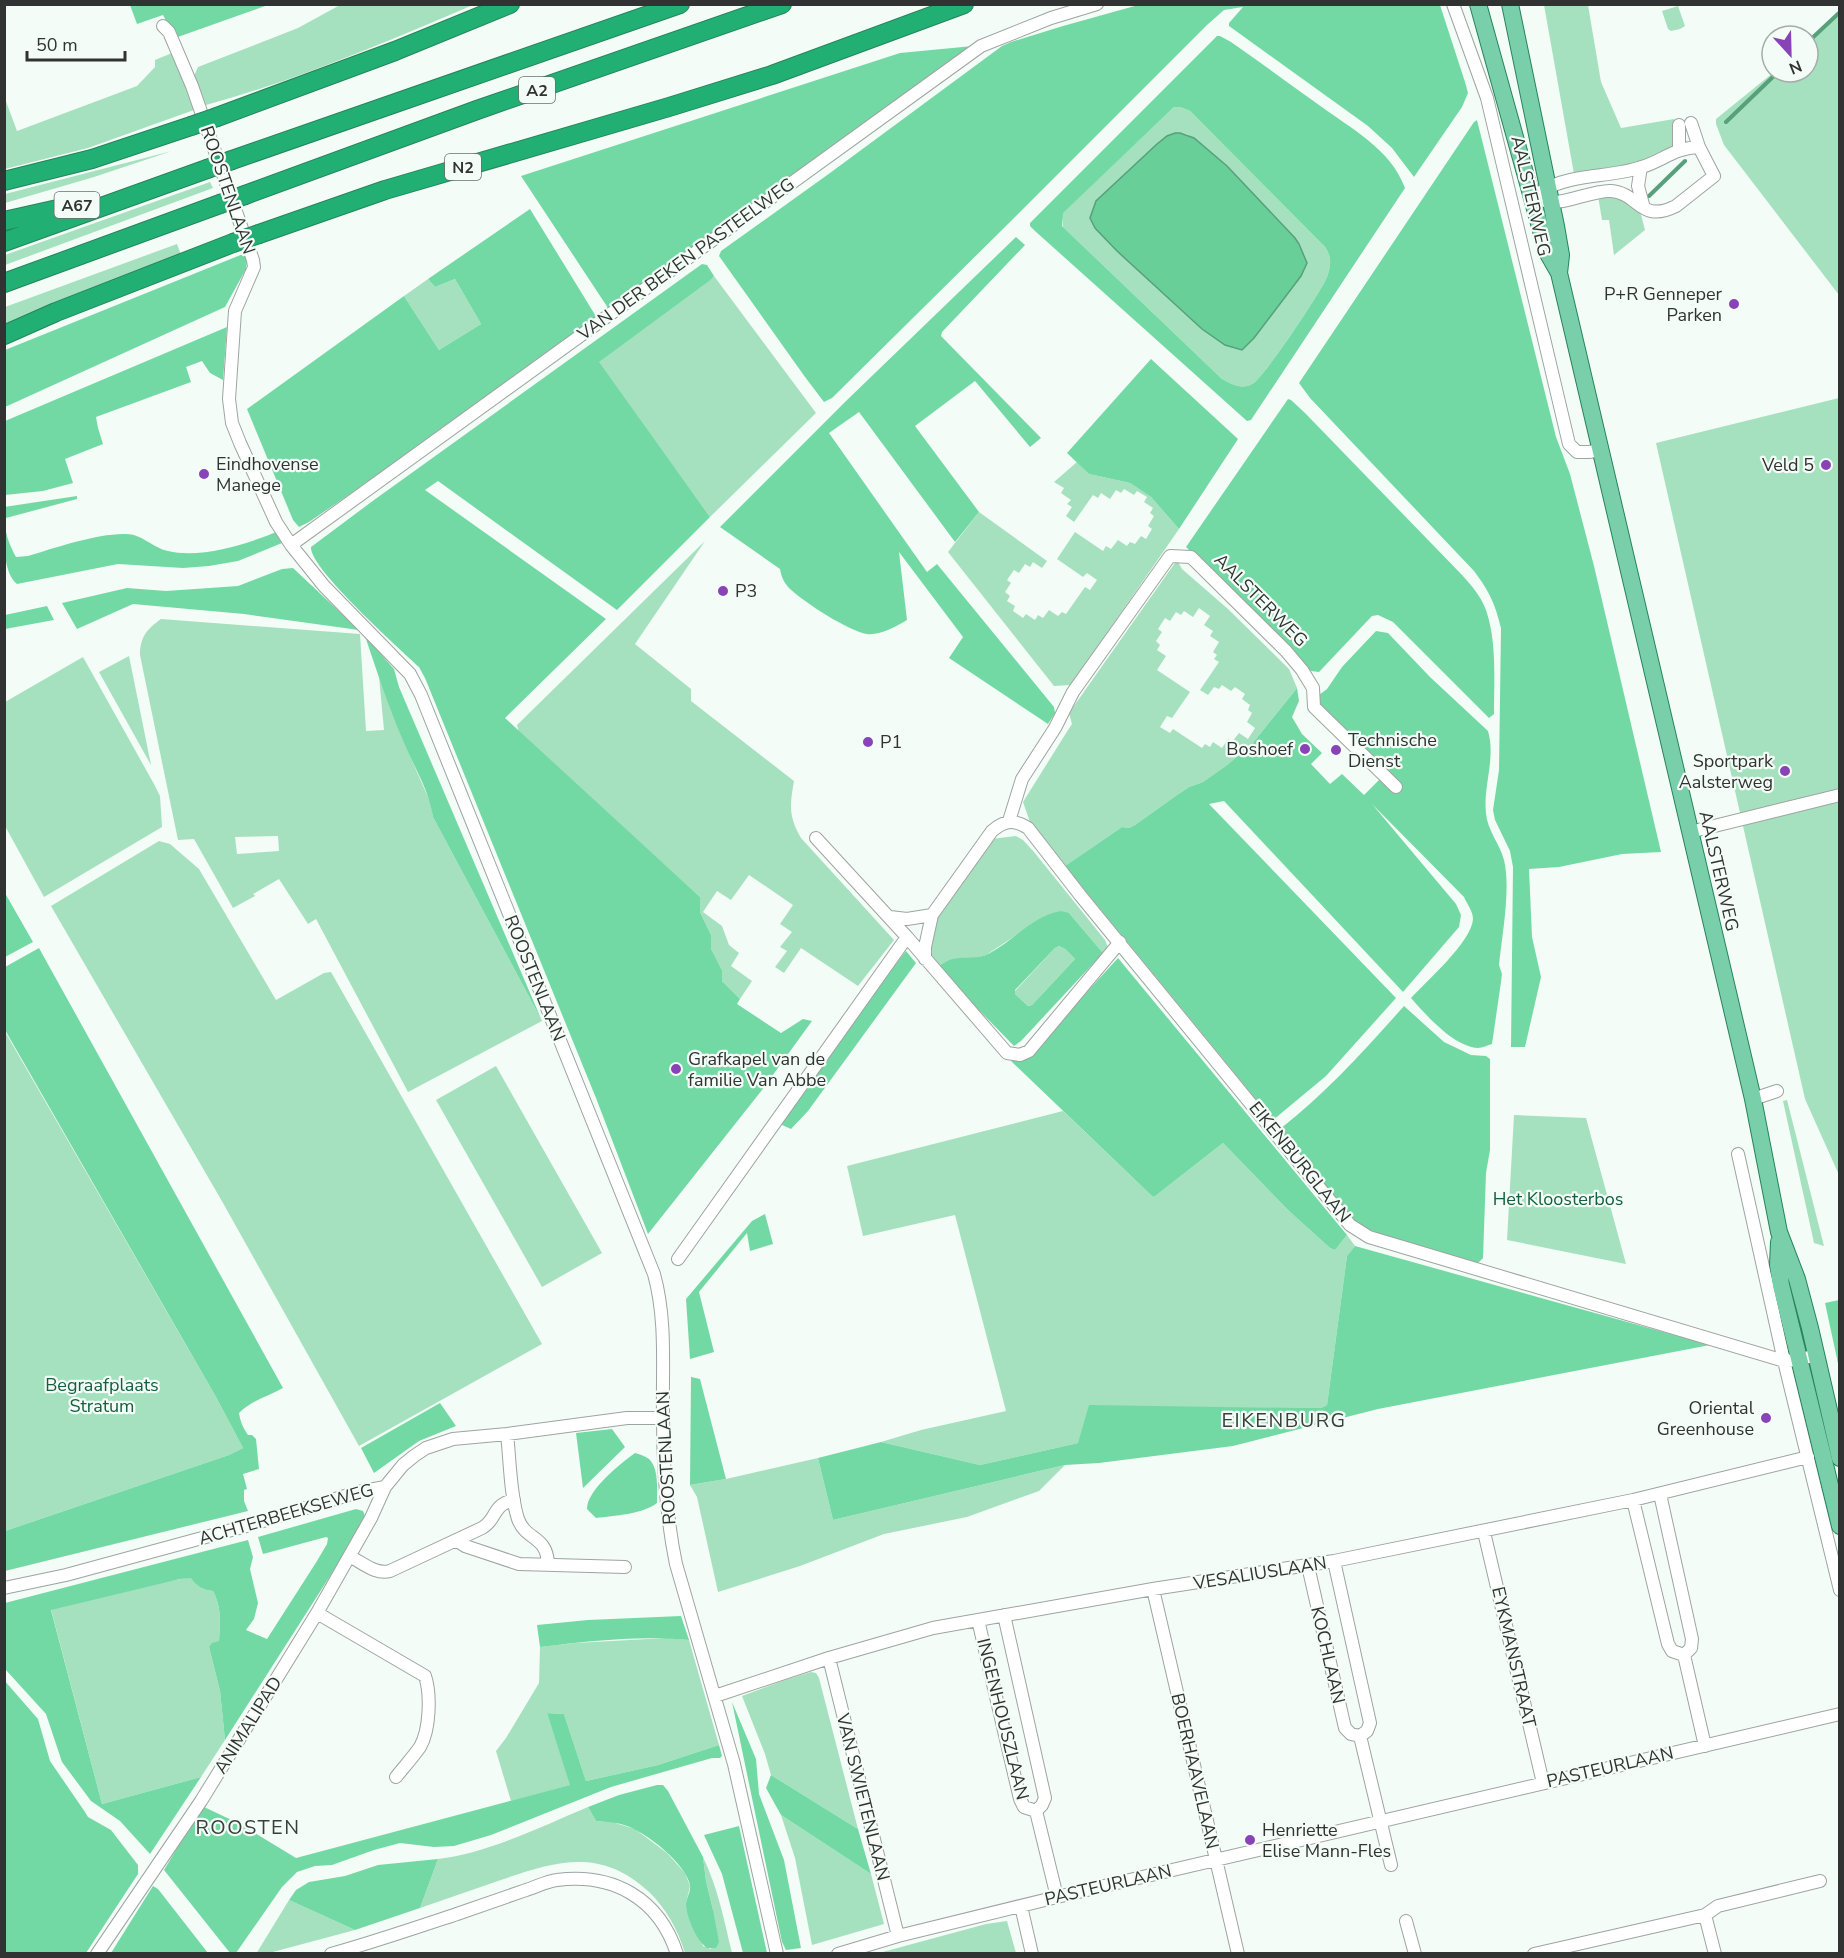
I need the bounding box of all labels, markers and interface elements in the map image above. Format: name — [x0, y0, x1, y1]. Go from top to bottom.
scale bar — [27, 24, 124, 62]
north arrow — [1760, 24, 1820, 84]
text: 50 m — [36, 33, 78, 57]
text: N — [1786, 55, 1805, 79]
road number: A2 — [519, 77, 555, 103]
street label: ROOSTENLAAN — [195, 123, 261, 257]
street label: AALSTERWEG — [1505, 133, 1557, 259]
road number: N2 — [445, 154, 481, 180]
street label: VAN DER BEKEN PASTEELWEG — [572, 172, 799, 346]
road number: A67 — [54, 192, 100, 218]
place label: P+R Genneper Parken — [1604, 282, 1723, 327]
marker: P+R Genneper Parken — [1727, 297, 1741, 311]
place label: Eindhovense Manege — [216, 452, 319, 497]
place label: Veld 5 — [1761, 453, 1814, 477]
marker: Veld 5 — [1819, 458, 1833, 472]
marker: Eindhovense Manege — [197, 467, 211, 481]
street label: AALSTERWEG — [1209, 548, 1313, 652]
place label: P3 — [735, 579, 757, 603]
marker: P3 — [716, 584, 730, 598]
place label: Technische Dienst — [1348, 728, 1437, 773]
place label: P1 — [880, 730, 902, 754]
marker: P1 — [861, 735, 875, 749]
place label: Boshoef — [1226, 737, 1294, 761]
marker: Boshoef — [1298, 742, 1312, 756]
marker: Technische Dienst — [1329, 743, 1343, 757]
place label: Sportpark Aalsterweg — [1679, 749, 1774, 794]
marker: Sportpark Aalsterweg — [1778, 764, 1792, 778]
street label: AALSTERWEG — [1693, 808, 1745, 934]
street label: ROOSTENLAAN — [499, 911, 571, 1045]
place label: Grafkapel van de familie Van Abbe — [688, 1047, 826, 1092]
marker: Grafkapel van de familie Van Abbe — [669, 1062, 683, 1076]
street label: EIKENBURGLAAN — [1244, 1096, 1356, 1228]
park label: Het Kloosterbos — [1493, 1187, 1623, 1211]
park label: Begraafplaats Stratum — [45, 1373, 159, 1418]
street label: ROOSTENLAAN — [651, 1390, 681, 1526]
place label: Oriental Greenhouse — [1657, 1396, 1755, 1441]
district label: EIKENBURG — [1221, 1407, 1347, 1434]
marker: Oriental Greenhouse — [1759, 1411, 1773, 1425]
street label: ACHTERBEEKSEWEG — [196, 1478, 376, 1550]
street label: VESALIUSLAAN — [1191, 1551, 1328, 1596]
street label: EYKMANSTRAAT — [1486, 1584, 1542, 1730]
street label: KOCHLAAN — [1305, 1604, 1351, 1706]
street label: INGENHOUSZLAAN — [971, 1636, 1035, 1802]
street label: ANIMALIPAD — [209, 1672, 287, 1778]
street label: BOERHAAVELAAN — [1165, 1691, 1225, 1851]
street label: VAN SWIETENLAAN — [830, 1710, 895, 1883]
street label: PASTEURLAAN — [1544, 1741, 1676, 1793]
district label: ROOSTEN — [196, 1814, 300, 1841]
place label: Henriette Elise Mann-Fles — [1262, 1818, 1391, 1863]
marker: Henriette Elise Mann-Fles — [1243, 1833, 1257, 1847]
street label: PASTEURLAAN — [1042, 1859, 1174, 1911]

